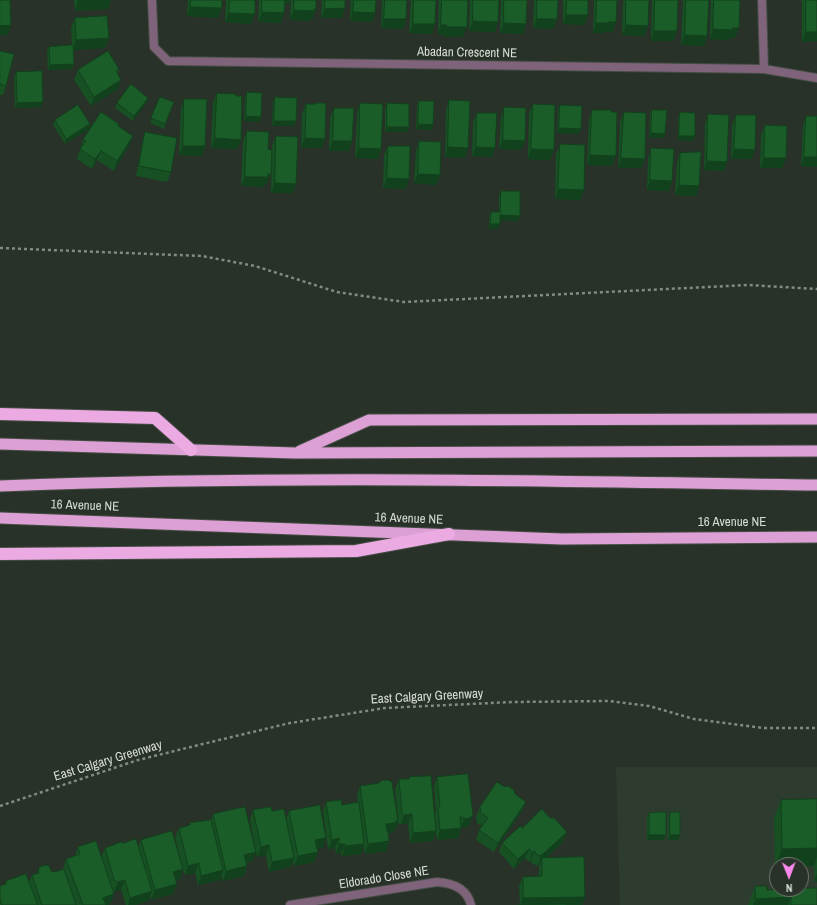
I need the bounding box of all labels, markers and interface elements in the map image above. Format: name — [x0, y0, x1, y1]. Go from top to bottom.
street label: Abadan Crescent NE — [417, 44, 517, 62]
street label: 16 Avenue NE — [50, 497, 120, 515]
street label: 16 Avenue NE — [374, 510, 444, 528]
street label: 16 Avenue NE — [698, 515, 766, 531]
street label: East Calgary Greenway — [370, 686, 484, 708]
street label: East Calgary Greenway — [52, 737, 164, 785]
north arrow — [769, 857, 809, 897]
street label: Eldorado Close NE — [338, 863, 430, 893]
text: N — [786, 881, 793, 895]

